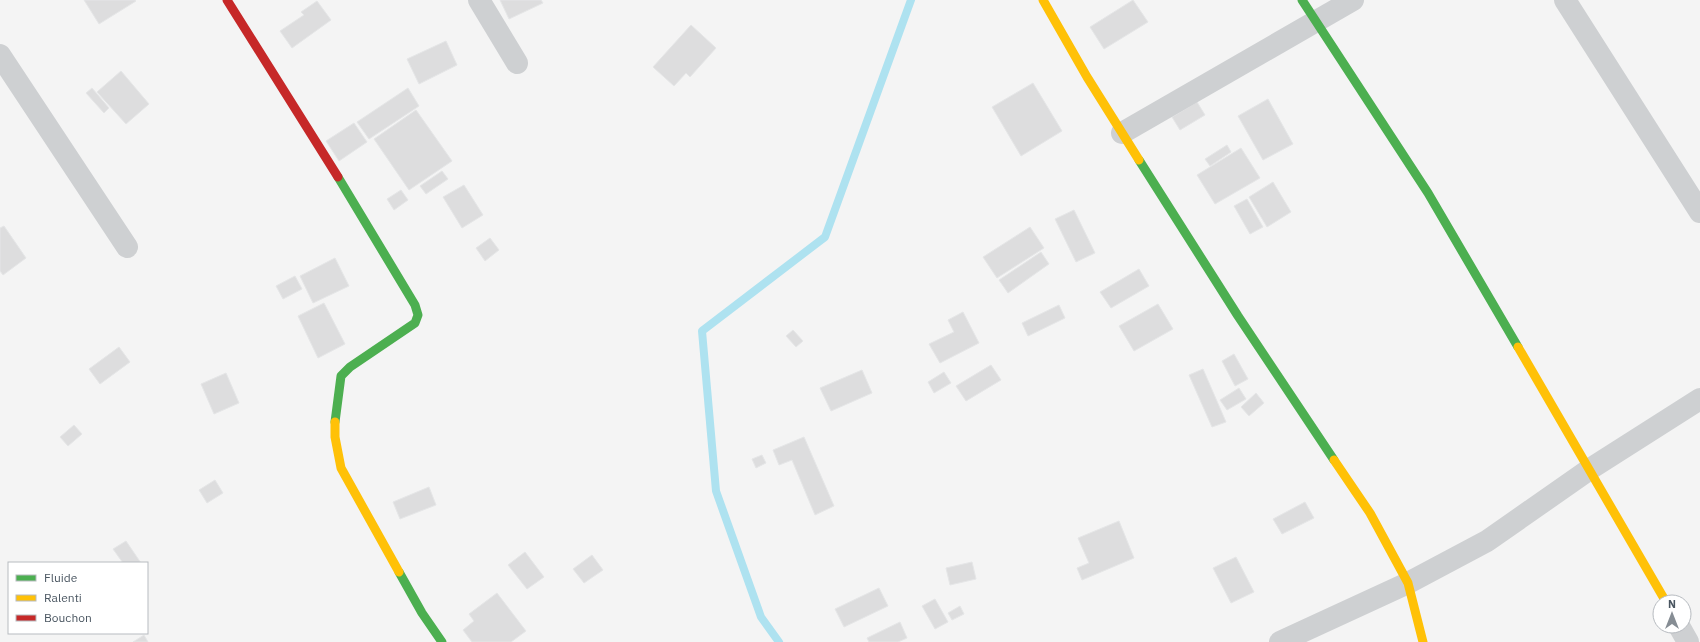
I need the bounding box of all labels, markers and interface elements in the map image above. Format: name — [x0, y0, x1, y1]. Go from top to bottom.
legend — [8, 562, 148, 634]
text: Fluide — [44, 570, 78, 585]
text: Ralenti — [44, 590, 82, 605]
north arrow — [1652, 594, 1692, 634]
text: N — [1668, 597, 1676, 611]
text: Bouchon — [44, 610, 92, 625]

